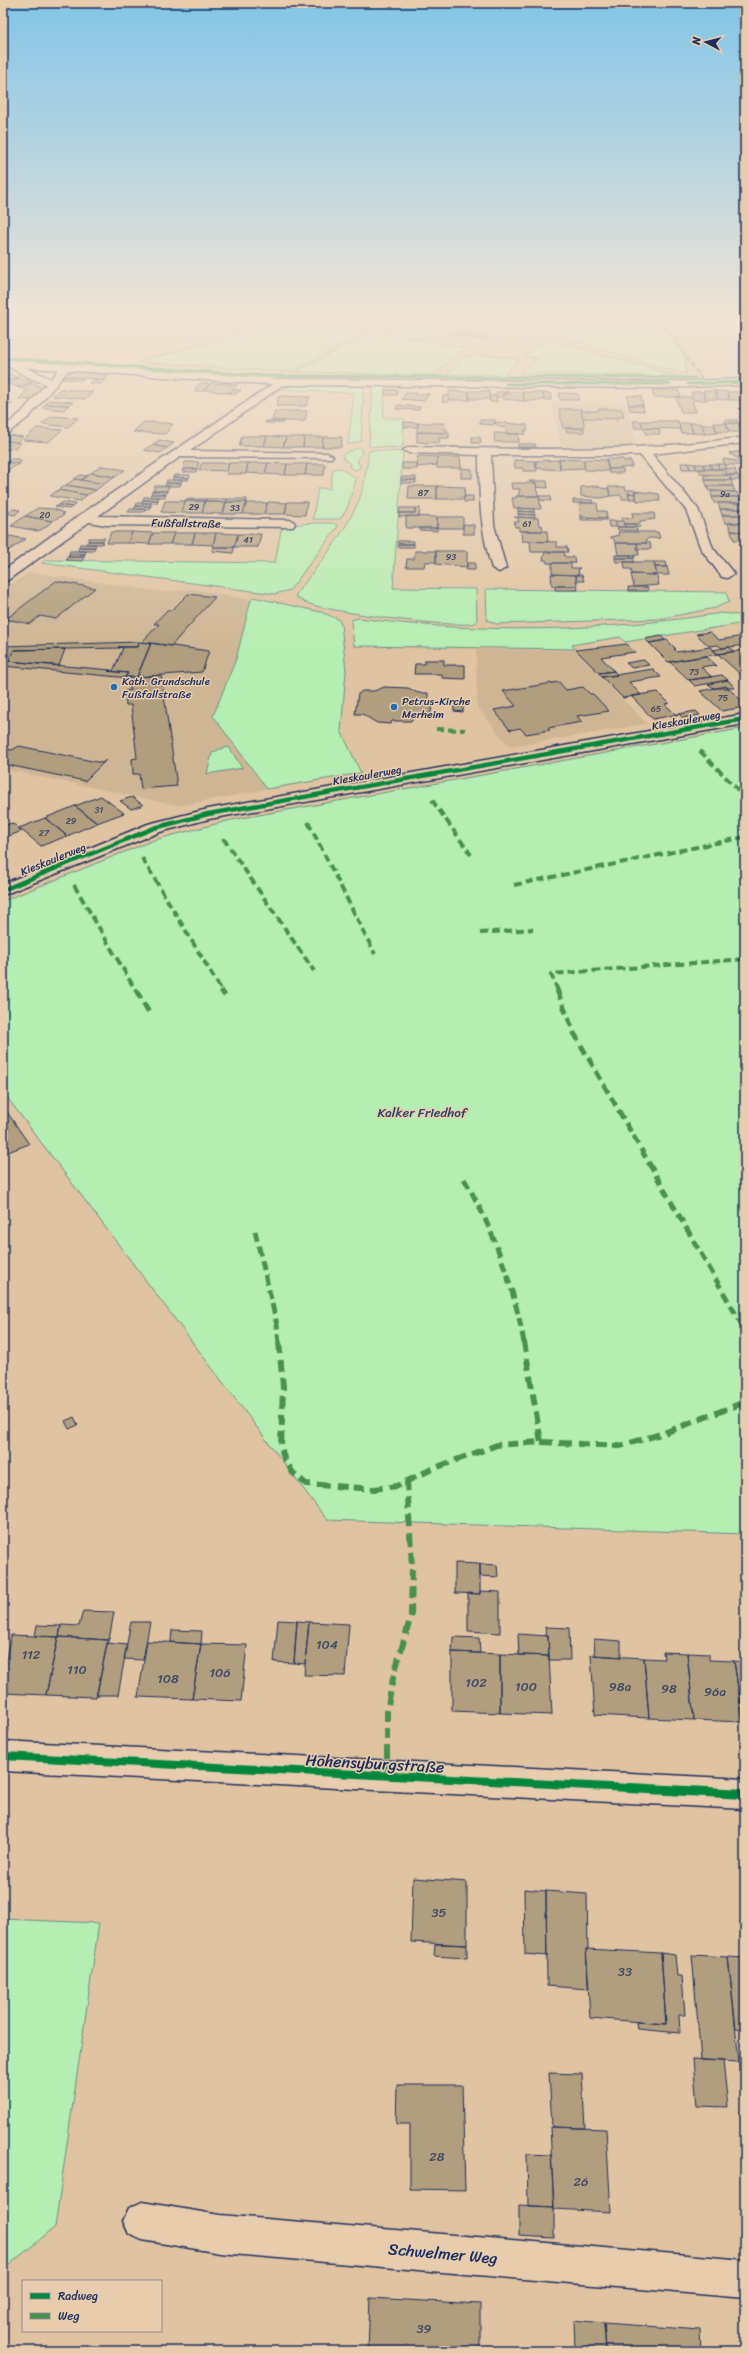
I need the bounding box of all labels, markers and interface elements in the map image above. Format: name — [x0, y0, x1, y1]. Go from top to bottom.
north arrow — [686, 22, 726, 62]
text: N — [687, 36, 707, 47]
house number: 87 — [418, 485, 429, 501]
house number: 9a — [720, 486, 731, 502]
house number: 29 — [189, 499, 200, 515]
house number: 33 — [230, 500, 240, 516]
house number: 20 — [40, 507, 51, 523]
street label: Fußfallstraße — [151, 513, 221, 534]
house number: 61 — [523, 516, 532, 532]
house number: 41 — [243, 532, 253, 548]
house number: 93 — [446, 549, 456, 565]
house number: 73 — [689, 664, 699, 680]
place label: Kath. Grundschule Fußfallstraße — [122, 672, 211, 704]
marker: Kath. Grundschule Fußfallstraße — [109, 682, 119, 692]
house number: 75 — [718, 690, 729, 706]
place label: Petrus-Kirche Merheim — [402, 692, 471, 724]
house number: 65 — [651, 701, 662, 717]
marker: Petrus-Kirche Merheim — [389, 702, 399, 712]
street label: Kieskaulerweg — [650, 705, 722, 736]
street label: Kieskaulerweg — [331, 760, 403, 791]
house number: 31 — [95, 802, 104, 818]
house number: 29 — [66, 813, 77, 829]
house number: 27 — [39, 825, 50, 841]
street label: Kieskaulerweg — [17, 837, 89, 881]
park label: Kalker Friedhof — [377, 1101, 469, 1124]
house number: 104 — [316, 1633, 338, 1656]
house number: 112 — [22, 1643, 41, 1666]
house number: 110 — [67, 1658, 87, 1681]
house number: 106 — [209, 1661, 231, 1684]
house number: 108 — [157, 1667, 179, 1690]
house number: 102 — [465, 1671, 487, 1694]
house number: 100 — [515, 1675, 537, 1698]
house number: 98a — [609, 1675, 632, 1698]
house number: 98 — [661, 1677, 677, 1700]
house number: 96a — [704, 1680, 726, 1703]
street label: Hohensyburgstraße — [305, 1745, 445, 1782]
house number: 35 — [431, 1901, 447, 1924]
house number: 33 — [618, 1960, 632, 1983]
house number: 28 — [429, 2145, 445, 2168]
house number: 26 — [574, 2170, 588, 2193]
street label: Schwelmer Weg — [387, 2234, 499, 2273]
legend — [22, 2280, 162, 2332]
text: Radweg — [58, 2285, 98, 2307]
text: Weg — [58, 2305, 79, 2327]
house number: 39 — [416, 2317, 432, 2340]

